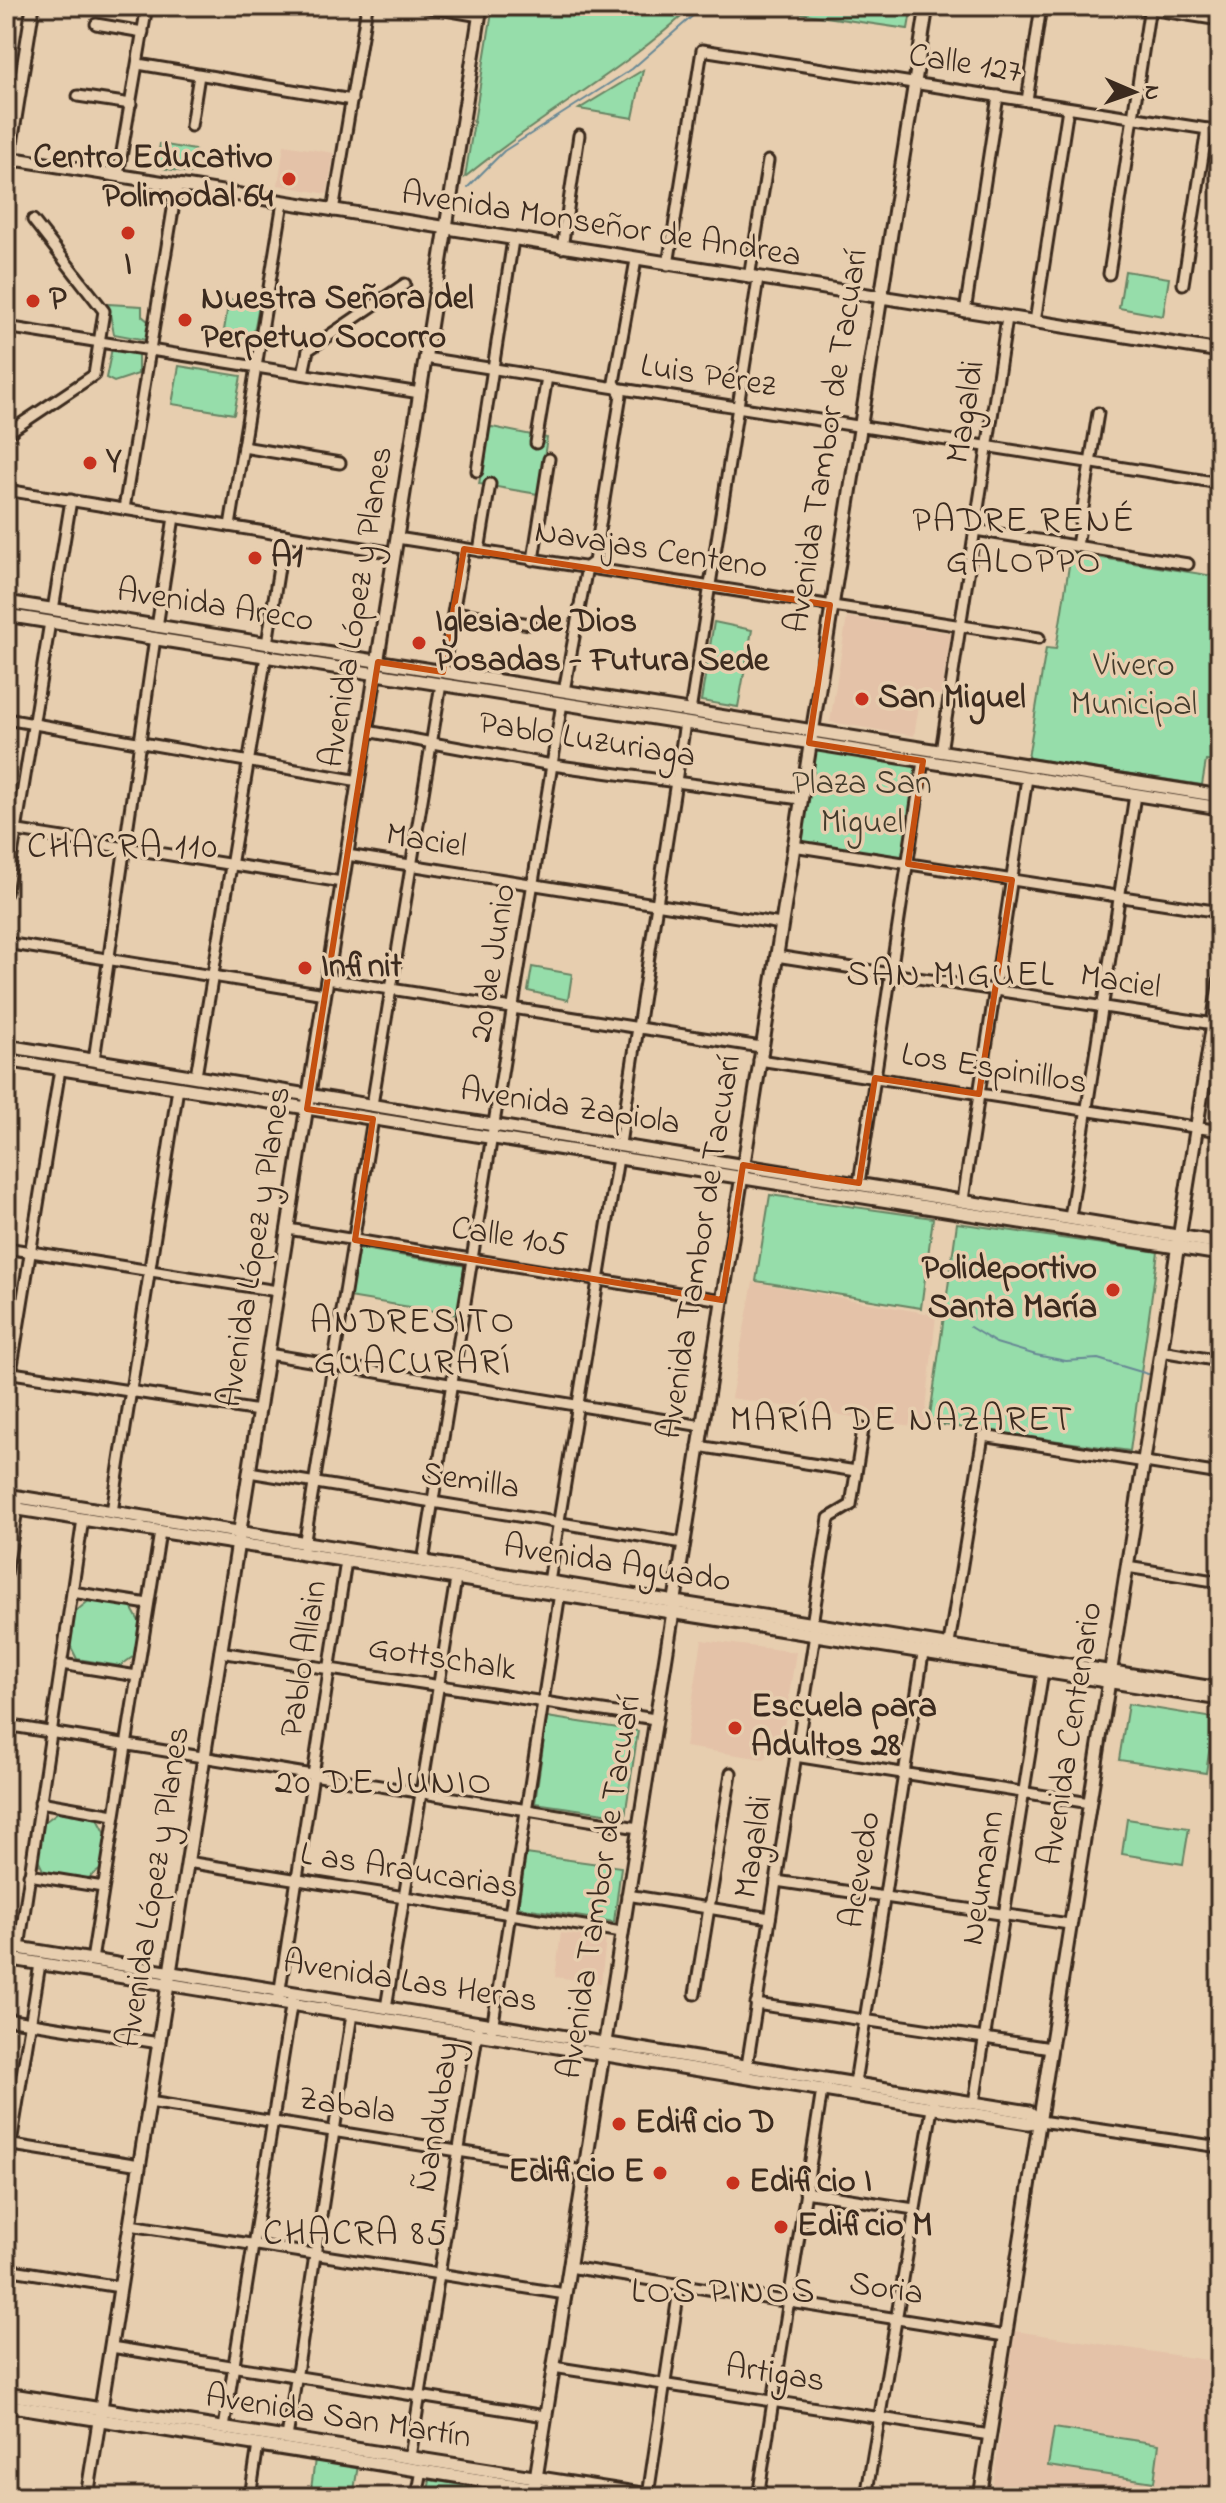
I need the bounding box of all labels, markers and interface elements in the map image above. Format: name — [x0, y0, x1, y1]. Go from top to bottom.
street label: Calle 127 — [905, 31, 1025, 99]
north arrow — [1094, 52, 1174, 132]
text: N — [1135, 85, 1167, 101]
place label: Centro Educativo Polimodal 64 — [33, 134, 273, 223]
marker: Centro Educativo Polimodal 64 — [280, 170, 298, 188]
street label: Avenida Monseñor de Andrea — [398, 170, 804, 282]
marker: I — [119, 224, 137, 242]
place label: I — [124, 241, 132, 291]
street label: Avenida Tambor de Tacuarí — [773, 245, 883, 637]
place label: Nuestra Señora del Perpetuo Socorro — [201, 275, 474, 364]
place label: P — [49, 276, 67, 326]
marker: P — [24, 292, 42, 310]
marker: Nuestra Señora del Perpetuo Socorro — [176, 311, 194, 329]
street label: Luis Pérez — [637, 342, 780, 413]
street label: Magaldi — [934, 357, 1000, 467]
place label: Y — [105, 438, 122, 488]
street label: Avenida López y Planes — [308, 443, 408, 771]
marker: Y — [81, 454, 99, 472]
district label: PADRE RENÉ GALOPPO — [912, 496, 1136, 590]
street label: Navajas Centeno — [531, 508, 771, 594]
place label: A1 — [271, 533, 303, 583]
marker: A1 — [246, 549, 264, 567]
street label: Avenida Areco — [113, 567, 317, 647]
place label: Iglesia de Dios Posadas - Futura Sede — [435, 598, 770, 687]
marker: Iglesia de Dios Posadas - Futura Sede — [410, 634, 428, 652]
park label: Vivero Municipal — [1071, 642, 1197, 731]
place label: San Miguel — [878, 674, 1026, 725]
marker: San Miguel — [853, 690, 871, 708]
street label: Pablo Luzuriaga — [475, 699, 699, 783]
park label: Plaza San Miguel — [792, 760, 932, 849]
street label: Maciel — [382, 811, 470, 873]
district label: CHACRA 110 — [27, 822, 219, 875]
street label: 20 de Junio — [457, 880, 531, 1046]
place label: Infinit — [321, 943, 403, 993]
district label: SAN MIGUEL — [846, 950, 1056, 1003]
street label: Maciel — [1076, 952, 1164, 1014]
marker: Infinit — [296, 959, 314, 977]
street label: Los Espinillos — [897, 1031, 1091, 1109]
street label: Avenida Tambor de Tacuarí — [646, 1051, 756, 1443]
street label: Avenida Zapiola — [456, 1066, 684, 1150]
street label: Avenida López y Planes — [206, 1083, 306, 1411]
street label: Calle 105 — [447, 1204, 571, 1272]
place label: Polideportivo Santa María — [921, 1245, 1097, 1334]
marker: Polideportivo Santa María — [1104, 1281, 1122, 1299]
district label: ANDRESITO GUACURARÍ — [310, 1297, 516, 1391]
district label: MARÍA DE NAZARET — [730, 1395, 1074, 1448]
street label: Semilla — [417, 1450, 523, 1514]
street label: Avenida Aguado — [500, 1522, 734, 1608]
street label: Pablo Allain — [268, 1577, 342, 1741]
street label: Avenida Centenario — [1027, 1599, 1117, 1869]
street label: Gottschalk — [364, 1624, 520, 1696]
place label: Escuela para Adultos 28 — [751, 1683, 937, 1772]
street label: Avenida Tambor de Tacuarí — [546, 1691, 656, 2083]
marker: Escuela para Adultos 28 — [726, 1719, 744, 1737]
street label: Avenida López y Planes — [105, 1723, 205, 2051]
district label: 20 DE JUNIO — [275, 1758, 493, 1811]
street label: Magaldi — [722, 1792, 788, 1902]
street label: Neumann — [949, 1807, 1019, 1949]
street label: Acevedo — [828, 1808, 896, 1932]
street label: L as Araucarias — [296, 1830, 522, 1914]
street label: Avenida Las Heras — [279, 1938, 541, 2028]
street label: Ñandubay — [401, 2038, 475, 2196]
street label: Zabala — [295, 2075, 399, 2139]
place label: Edificio D — [635, 2099, 775, 2149]
marker: Edificio D — [610, 2115, 628, 2133]
place label: Edificio E — [508, 2148, 644, 2198]
place label: Edificio I — [749, 2158, 872, 2208]
marker: Edificio E — [651, 2164, 669, 2182]
marker: Edificio I — [724, 2174, 742, 2192]
place label: Edificio M — [797, 2202, 933, 2252]
district label: CHACRA 85 — [263, 2209, 449, 2262]
marker: Edificio M — [772, 2218, 790, 2236]
street label: Soria — [845, 2259, 927, 2321]
district label: LOS PINOS — [631, 2267, 817, 2320]
street label: Artigas — [722, 2342, 828, 2408]
street label: Avenida San Martín — [202, 2372, 474, 2464]

